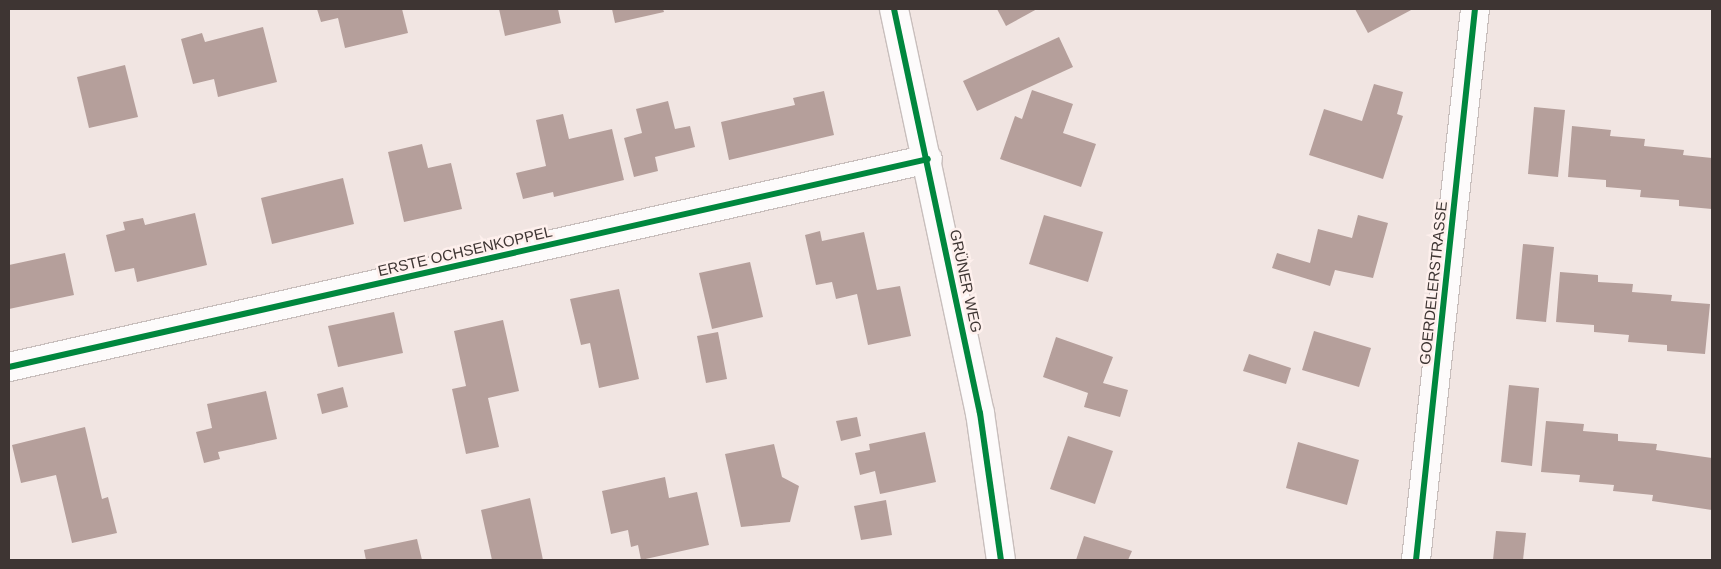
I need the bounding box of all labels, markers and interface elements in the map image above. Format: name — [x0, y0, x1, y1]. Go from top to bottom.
street label: GOERDELERSTRASSE — [1415, 200, 1451, 366]
street label: ERSTE OCHSENKOPPEL — [376, 222, 554, 280]
street label: GRÜNER WEG — [946, 228, 986, 334]

